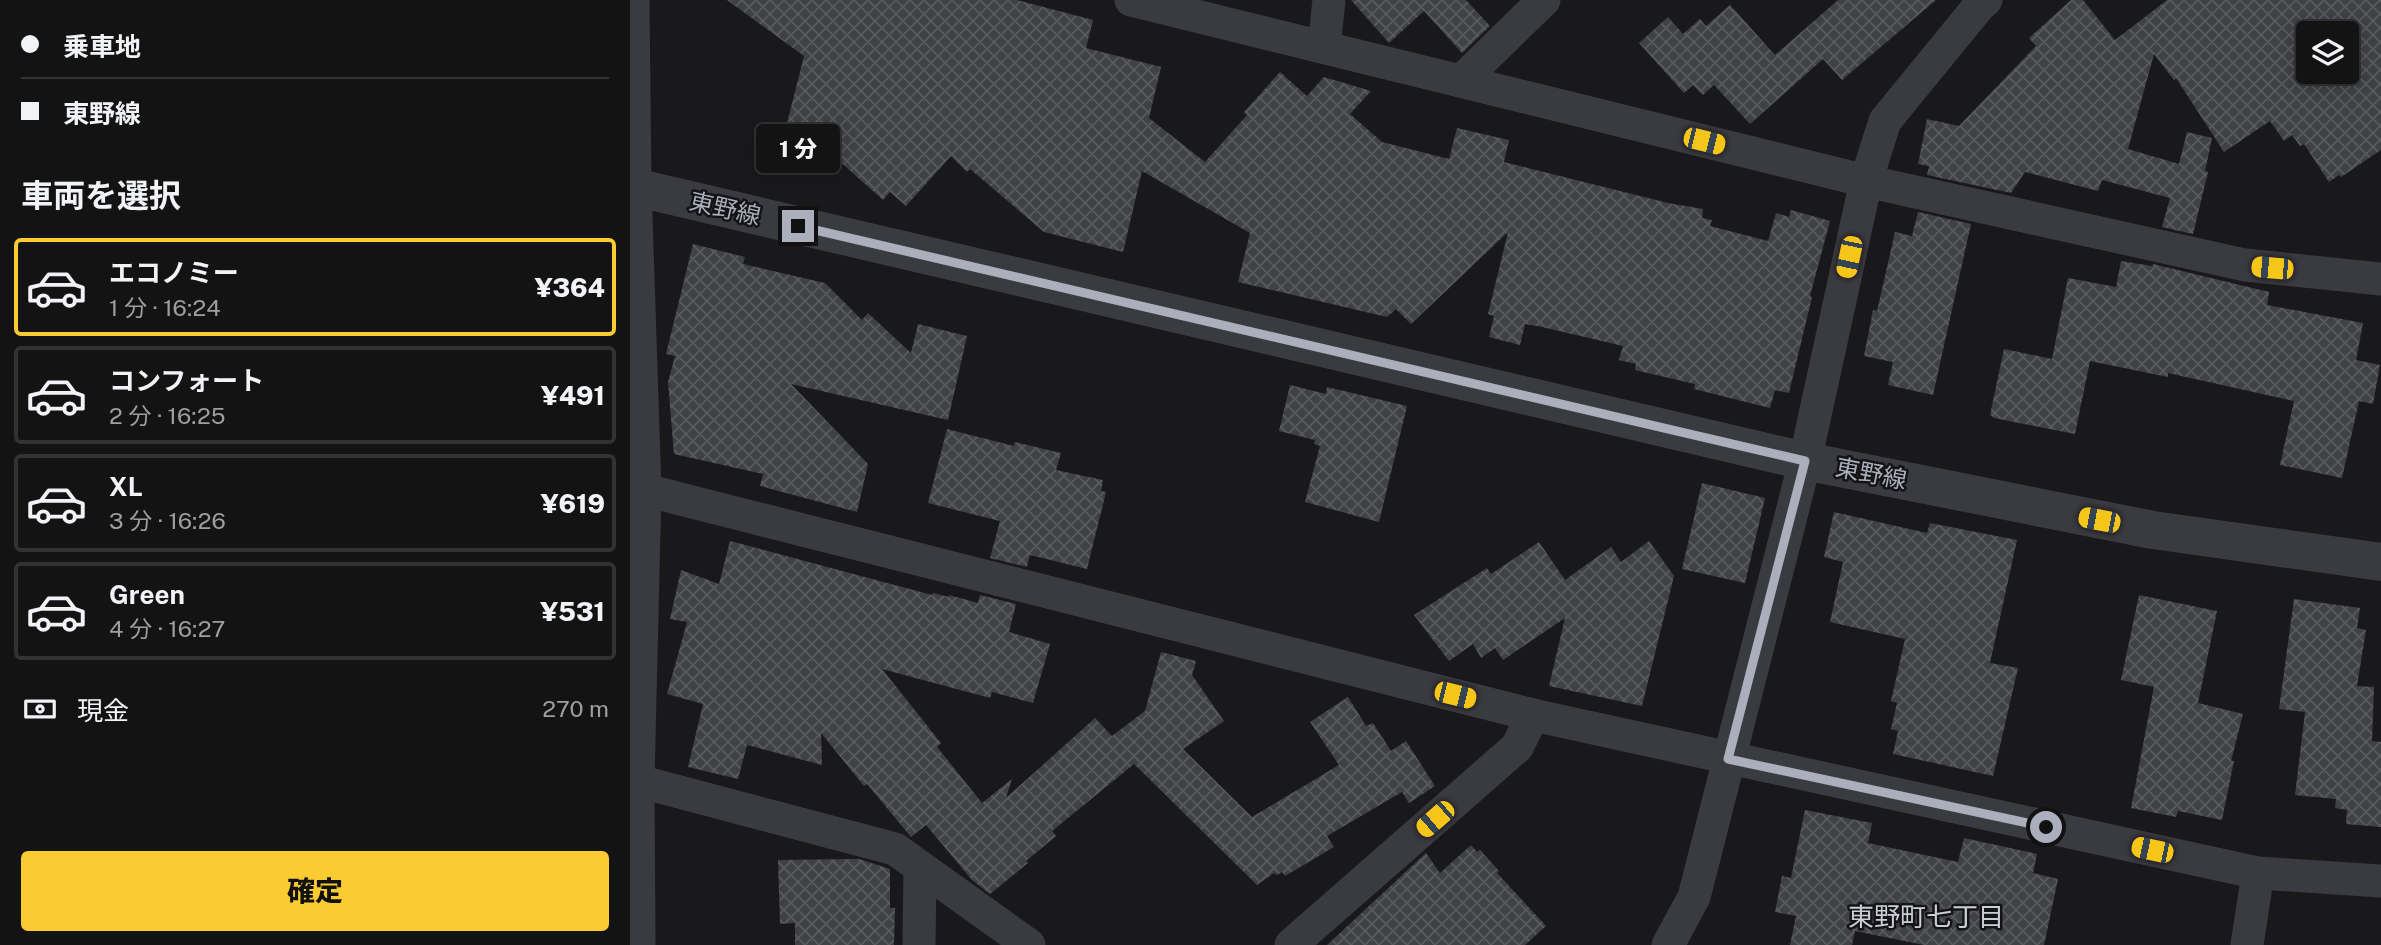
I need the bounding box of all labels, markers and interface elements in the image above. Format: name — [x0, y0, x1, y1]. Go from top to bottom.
map controls — [2296, 21, 2359, 84]
button: layers — [2296, 21, 2359, 84]
text: 乗車地 — [63, 31, 141, 62]
text: 東野線 — [63, 98, 141, 129]
callout: 1 分 — [756, 124, 840, 174]
car — [1682, 126, 1727, 156]
text: 1 分 — [779, 135, 817, 162]
text: 車両を選択 — [21, 177, 181, 214]
street label: 東野線 — [687, 186, 763, 230]
route end — [782, 210, 814, 242]
car — [1835, 234, 1864, 280]
icon: car — [25, 256, 88, 319]
car — [2251, 256, 2294, 280]
text: エコノミー — [109, 257, 239, 288]
text: ¥364 — [535, 272, 605, 303]
text: 1 分 · 16:24 — [109, 294, 221, 321]
icon: car — [25, 364, 88, 427]
text: コンフォート — [109, 365, 264, 396]
text: ¥491 — [541, 380, 605, 411]
text: 2 分 · 16:25 — [109, 402, 225, 429]
street label: 東野線 — [1833, 452, 1909, 494]
text: XL — [109, 471, 143, 502]
icon: car — [25, 472, 88, 535]
text: ¥619 — [541, 488, 605, 519]
car — [2077, 506, 2122, 534]
text: 3 分 · 16:26 — [109, 507, 226, 534]
text: Green — [109, 579, 185, 610]
icon: car — [25, 580, 88, 643]
text: ¥531 — [540, 596, 605, 627]
text: 4 分 · 16:27 — [109, 615, 225, 642]
car — [1433, 680, 1478, 710]
icon: cash — [21, 690, 59, 728]
text: 現金 — [77, 695, 129, 726]
text: 270 m — [542, 695, 609, 722]
car — [1413, 797, 1458, 841]
route start — [2030, 811, 2062, 843]
car — [2130, 835, 2175, 865]
button: 確定 — [21, 851, 609, 931]
district label: 東野町七丁目 — [1848, 901, 2004, 932]

